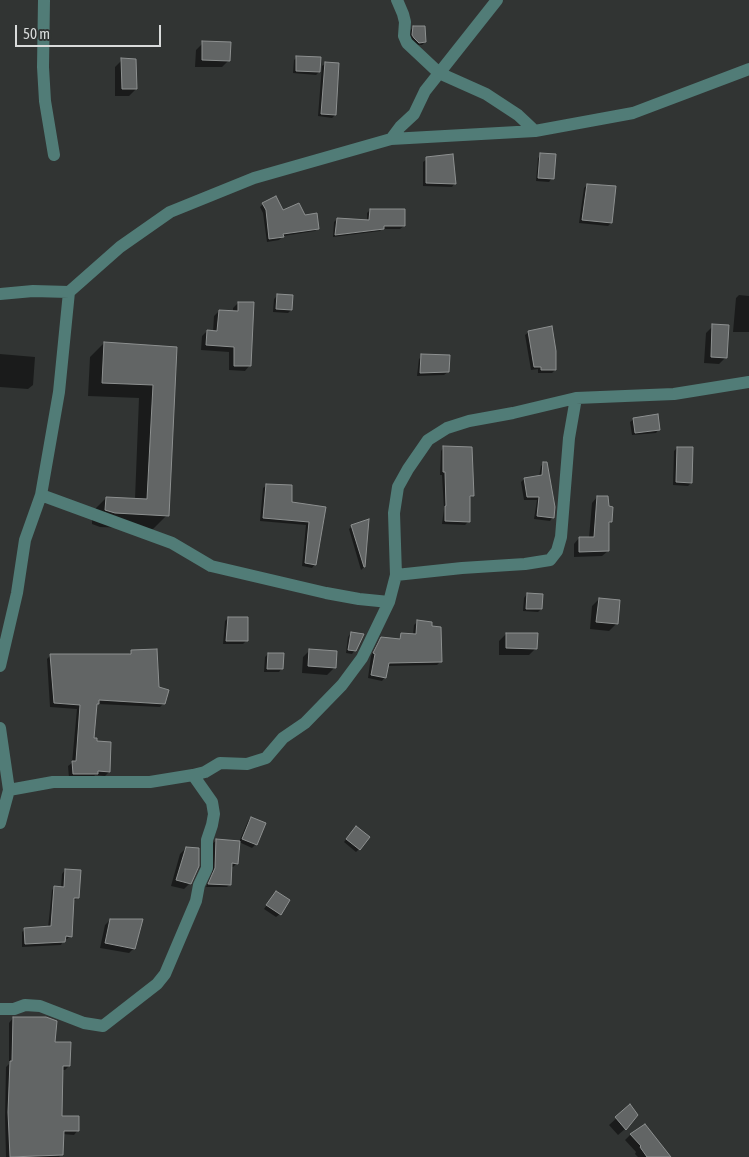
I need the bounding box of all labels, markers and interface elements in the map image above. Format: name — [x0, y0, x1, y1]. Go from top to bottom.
scale bar — [18, 15, 164, 47]
text: 50 m — [23, 25, 50, 42]

